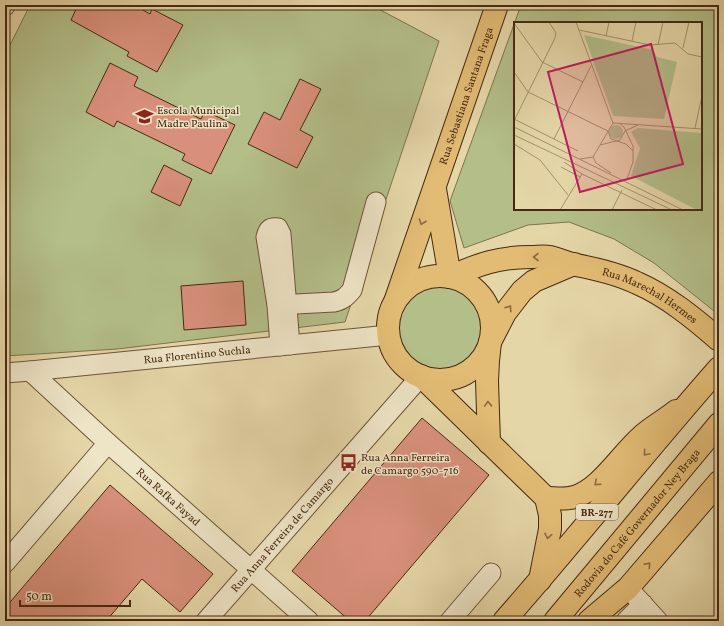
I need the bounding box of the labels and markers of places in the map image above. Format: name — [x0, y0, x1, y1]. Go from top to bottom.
place label: Escola Municipal Madre Paulina — [157, 104, 239, 132]
school or university icon: Escola Municipal Madre Paulina — [134, 106, 154, 126]
place label: Rua Anna Ferreira de Camargo 590-716 — [361, 451, 459, 479]
bus stop icon: Rua Anna Ferreira de Camargo 590-716 — [338, 453, 358, 473]

